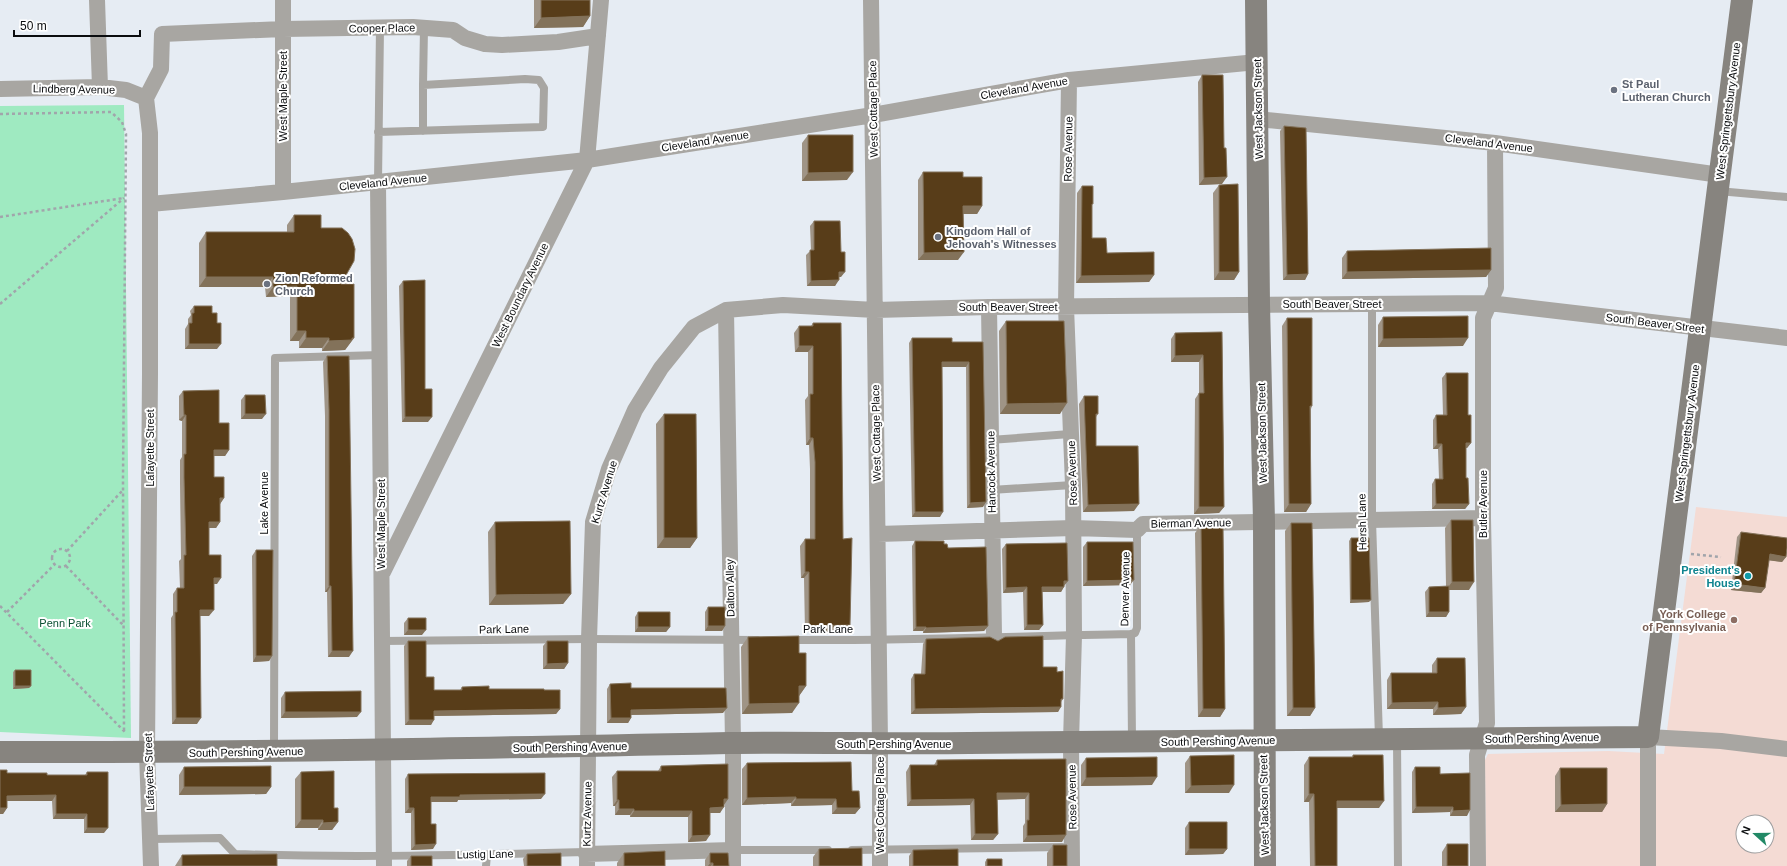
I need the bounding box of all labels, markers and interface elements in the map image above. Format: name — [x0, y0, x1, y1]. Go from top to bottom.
scale bar — [14, 12, 140, 38]
text: 50 m — [20, 19, 47, 33]
street label: Cooper Place — [349, 21, 415, 35]
street label: West Springettsbury Avenue — [1714, 42, 1742, 180]
street label: West Maple Street — [277, 51, 289, 141]
street label: West Jackson Street — [1251, 59, 1265, 159]
street label: West Cottage Place — [866, 60, 880, 158]
street label: Cleveland Avenue — [979, 74, 1069, 102]
place label: St Paul Lutheran Church — [1622, 78, 1711, 103]
street label: Lindberg Avenue — [33, 82, 115, 96]
marker: St Paul Lutheran Church — [1609, 85, 1619, 95]
street label: Rose Avenue — [1061, 116, 1075, 182]
street label: Cleveland Avenue — [660, 128, 750, 154]
street label: Cleveland Avenue — [1444, 132, 1534, 154]
street label: Cleveland Avenue — [338, 171, 428, 193]
place label: Kingdom Hall of Jehovah's Witnesses — [946, 225, 1057, 250]
marker: Kingdom Hall of Jehovah's Witnesses — [933, 232, 943, 242]
street label: West Boundary Avenue — [489, 241, 551, 349]
place label: Zion Reformed Church — [275, 272, 353, 297]
marker: Zion Reformed Church — [262, 279, 272, 289]
street label: South Beaver Street — [1282, 298, 1382, 310]
street label: South Beaver Street — [958, 301, 1058, 313]
street label: South Beaver Street — [1605, 311, 1705, 335]
street label: West Springettsbury Avenue — [1673, 364, 1701, 502]
street label: West Jackson Street — [1255, 383, 1269, 483]
street label: West Cottage Place — [869, 384, 883, 482]
street label: Lafayette Street — [144, 409, 156, 487]
street label: Hancock Avenue — [984, 431, 998, 513]
street label: Rose Avenue — [1065, 440, 1079, 506]
street label: Kurtz Avenue — [589, 459, 619, 525]
street label: Butler Avenue — [1477, 470, 1489, 538]
street label: Lake Avenue — [258, 471, 270, 535]
street label: West Maple Street — [375, 479, 387, 569]
street label: Hersh Lane — [1356, 493, 1368, 551]
street label: Bierman Avenue — [1151, 516, 1231, 530]
street label: Denver Avenue — [1118, 551, 1132, 627]
street label: Dalton Alley — [723, 558, 737, 617]
place label: President's House — [1681, 564, 1740, 589]
marker: President's House — [1743, 571, 1753, 581]
place label: York College of Pennsylvania — [1642, 608, 1727, 633]
marker: York College of Pennsylvania — [1729, 615, 1739, 625]
park label: Penn Park — [39, 617, 91, 629]
street label: Park Lane — [479, 623, 529, 635]
street label: Park Lane — [803, 623, 853, 635]
street label: South Pershing Avenue — [1485, 731, 1599, 745]
street label: Lafayette Street — [142, 733, 156, 811]
street label: South Pershing Avenue — [1161, 734, 1275, 748]
street label: South Pershing Avenue — [837, 738, 951, 750]
street label: South Pershing Avenue — [513, 740, 627, 754]
street label: South Pershing Avenue — [189, 745, 303, 759]
street label: West Jackson Street — [1257, 755, 1271, 855]
street label: West Cottage Place — [874, 756, 886, 854]
street label: Rose Avenue — [1065, 764, 1079, 830]
street label: Kurtz Avenue — [580, 781, 594, 847]
north arrow — [1735, 814, 1775, 854]
text: N — [1739, 825, 1753, 836]
street label: Lustig Lane — [456, 848, 514, 860]

